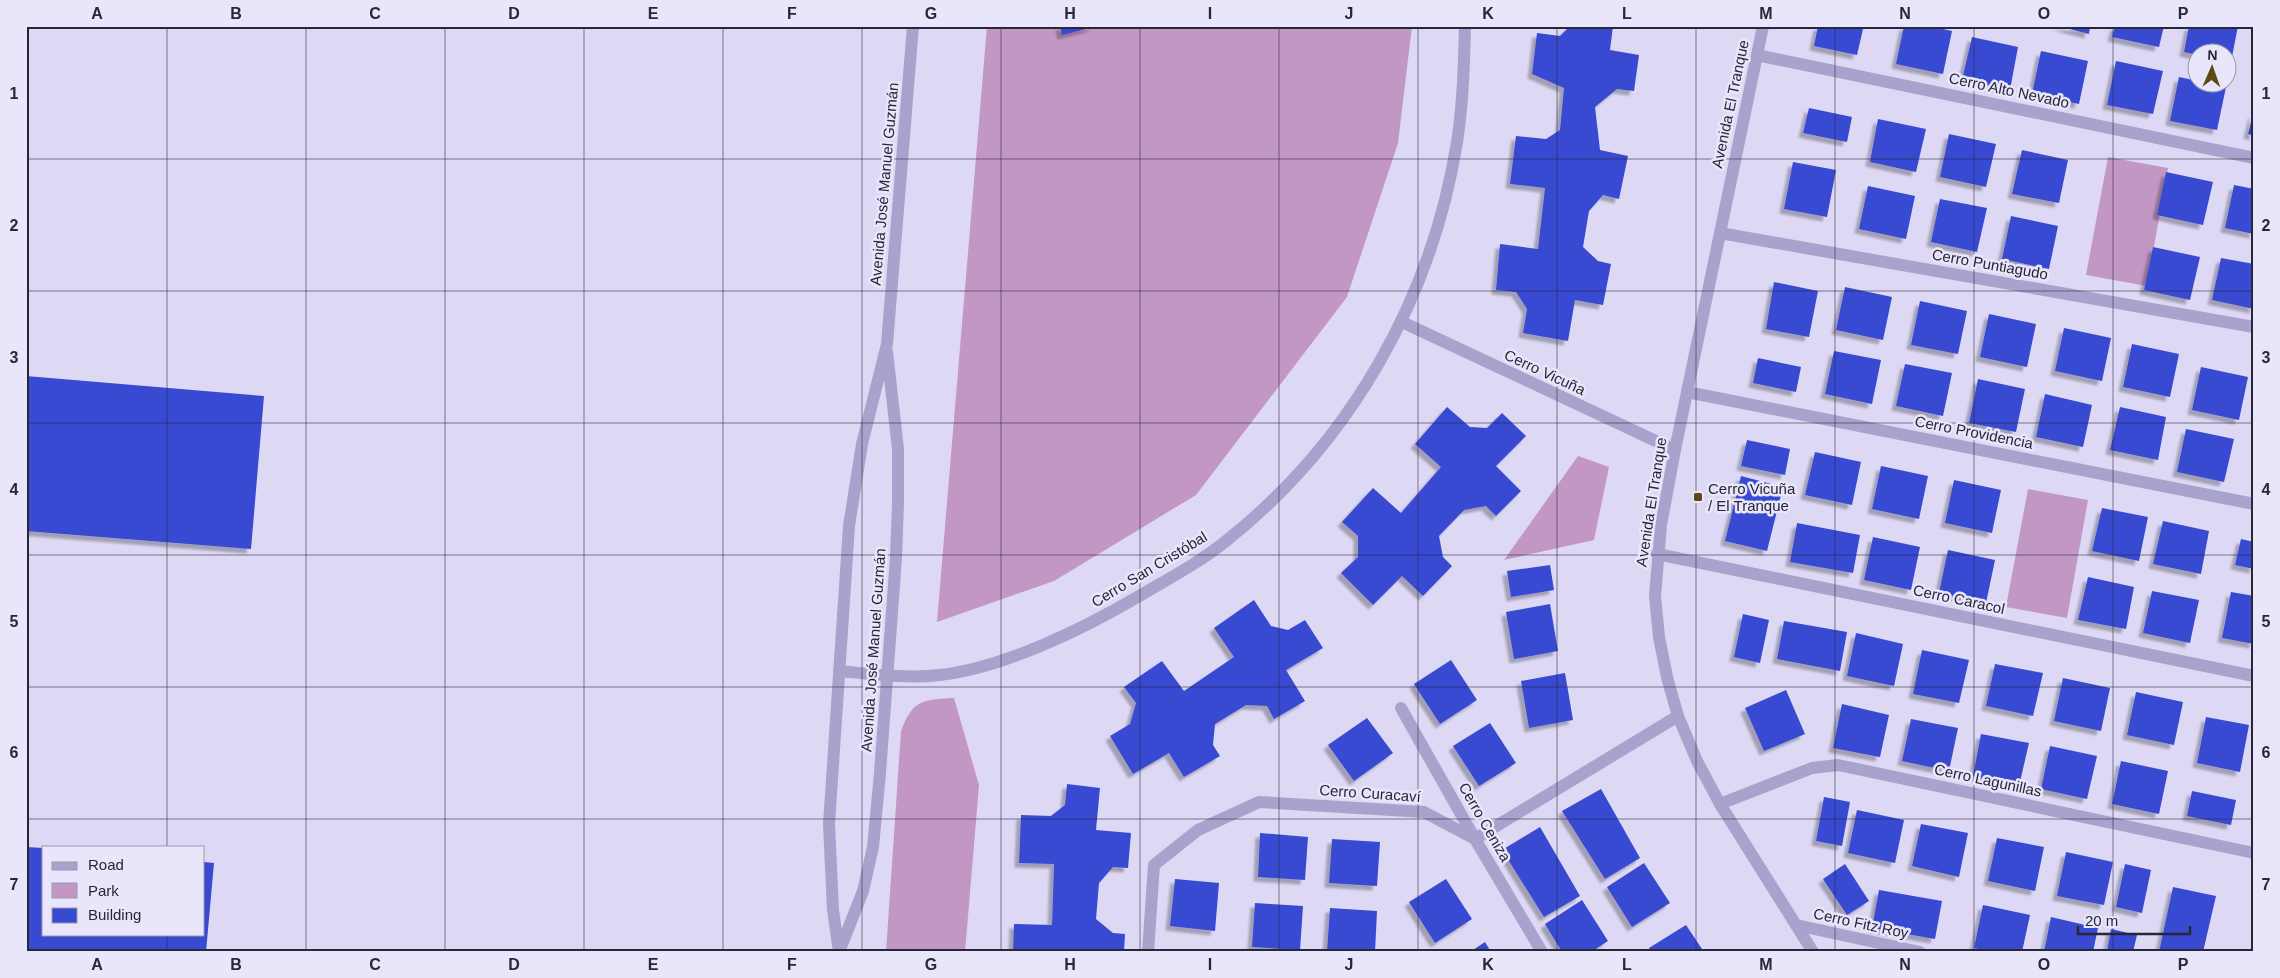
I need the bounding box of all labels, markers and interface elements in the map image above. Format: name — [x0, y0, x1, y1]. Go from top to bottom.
text: A — [91, 5, 103, 22]
text: B — [230, 5, 242, 22]
text: C — [369, 5, 381, 22]
text: D — [508, 5, 520, 22]
text: E — [648, 5, 659, 22]
text: F — [787, 5, 797, 22]
text: G — [925, 5, 937, 22]
text: H — [1064, 5, 1076, 22]
text: I — [1208, 5, 1212, 22]
text: J — [1345, 5, 1353, 22]
text: K — [1482, 5, 1494, 22]
text: L — [1622, 5, 1632, 22]
text: M — [1759, 5, 1773, 22]
text: N — [1899, 5, 1911, 22]
text: O — [2038, 5, 2050, 22]
text: P — [2178, 5, 2189, 22]
street label: Avenida El Tranque — [1708, 38, 1752, 170]
north arrow — [2188, 42, 2238, 92]
text: N — [2207, 47, 2218, 63]
street label: Cerro Alto Nevado — [1947, 69, 2071, 111]
street label: Avenida José Manuel Guzmán — [867, 82, 901, 286]
text: 1 — [10, 85, 19, 102]
text: 1 — [2262, 85, 2271, 102]
text: 2 — [10, 217, 19, 234]
text: 2 — [2262, 217, 2271, 234]
street label: Cerro Puntiagudo — [1931, 245, 2049, 283]
street label: Cerro Vicuña — [1502, 346, 1589, 398]
text: 3 — [10, 349, 19, 366]
text: 3 — [2262, 349, 2271, 366]
street label: Cerro Providencia — [1913, 412, 2035, 452]
street label: Avenida El Tranque — [1632, 436, 1670, 568]
place label: Cerro Vicuña / El Tranque — [1708, 480, 1796, 514]
text: 4 — [10, 481, 19, 498]
text: 4 — [2262, 481, 2271, 498]
marker: Cerro Vicuña / El Tranque — [1692, 491, 1704, 503]
street label: Cerro San Cristóbal — [1088, 528, 1210, 610]
street label: Avenida José Manuel Guzmán — [857, 548, 889, 752]
street label: Cerro Caracol — [1912, 581, 2006, 617]
text: 5 — [10, 613, 19, 630]
text: 5 — [2262, 613, 2271, 630]
text: 6 — [10, 744, 19, 761]
text: 6 — [2262, 744, 2271, 761]
street label: Cerro Lagunillas — [1933, 760, 2043, 800]
street label: Cerro Ceniza — [1456, 779, 1515, 865]
street label: Cerro Curacaví — [1319, 781, 1422, 805]
legend — [42, 846, 205, 936]
text: Road — [88, 856, 124, 873]
text: 7 — [10, 876, 19, 893]
text: 7 — [2262, 876, 2271, 893]
text: Park — [88, 882, 119, 899]
scale bar — [2078, 903, 2190, 935]
street label: Cerro Fitz Roy — [1812, 905, 1911, 941]
text: Building — [88, 906, 141, 923]
text: 20 m — [2085, 912, 2118, 929]
text: A — [91, 956, 103, 973]
text: B — [230, 956, 242, 973]
text: C — [369, 956, 381, 973]
text: D — [508, 956, 520, 973]
text: E — [648, 956, 659, 973]
text: F — [787, 956, 797, 973]
text: G — [925, 956, 937, 973]
text: H — [1064, 956, 1076, 973]
text: I — [1208, 956, 1212, 973]
text: J — [1345, 956, 1353, 973]
text: K — [1482, 956, 1494, 973]
text: L — [1622, 956, 1632, 973]
text: M — [1759, 956, 1773, 973]
text: N — [1899, 956, 1911, 973]
text: O — [2038, 956, 2050, 973]
text: P — [2178, 956, 2189, 973]

